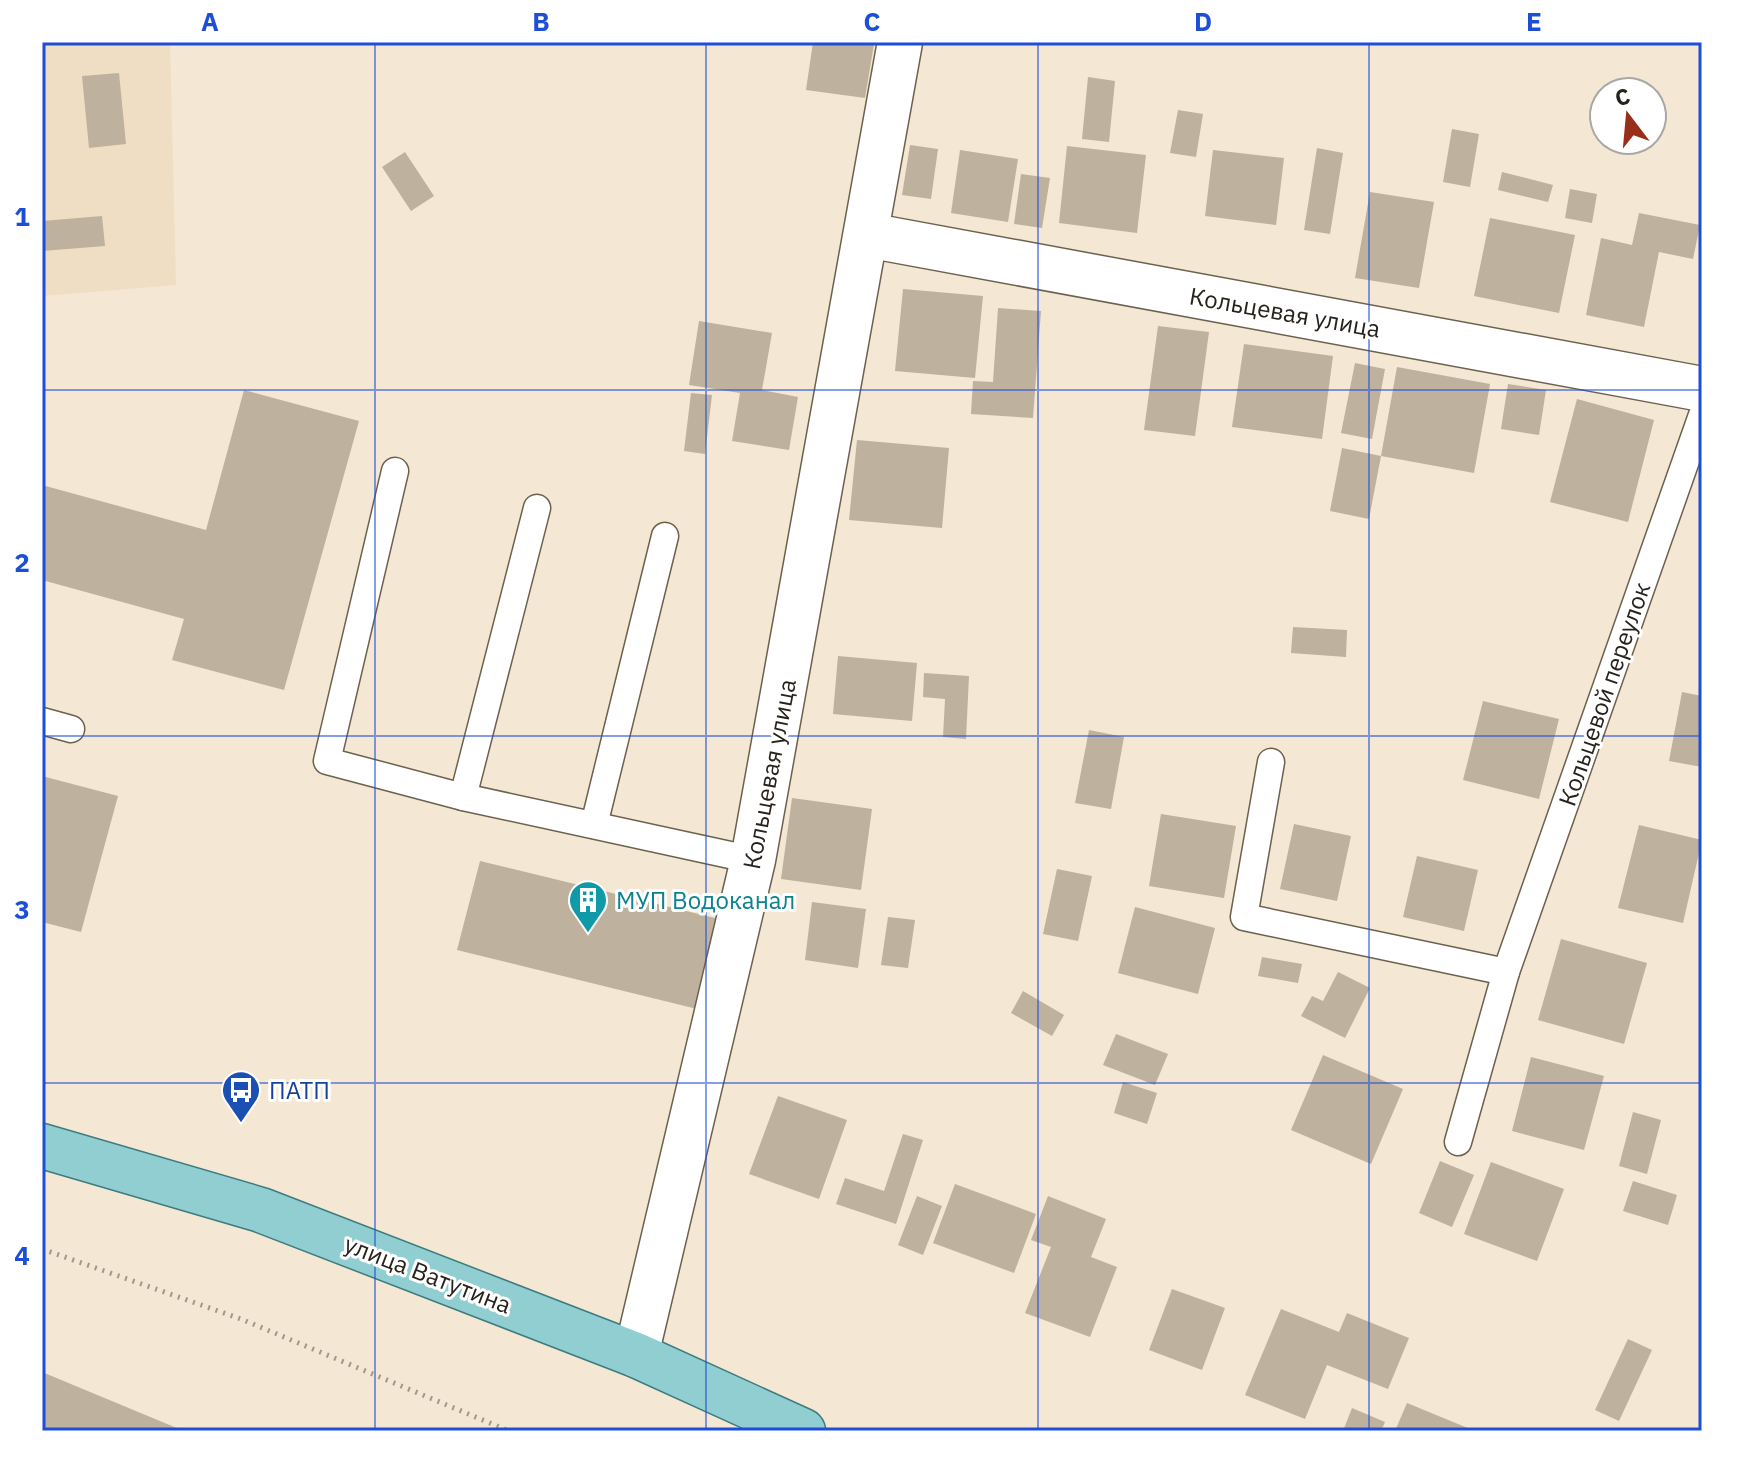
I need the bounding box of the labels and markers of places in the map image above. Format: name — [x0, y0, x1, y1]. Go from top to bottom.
building icon: МУП Водоканал — [567, 879, 609, 934]
place label: МУП Водоканал — [616, 884, 795, 916]
bus stop icon: ПАТП — [220, 1069, 262, 1124]
place label: ПАТП — [269, 1074, 330, 1106]

